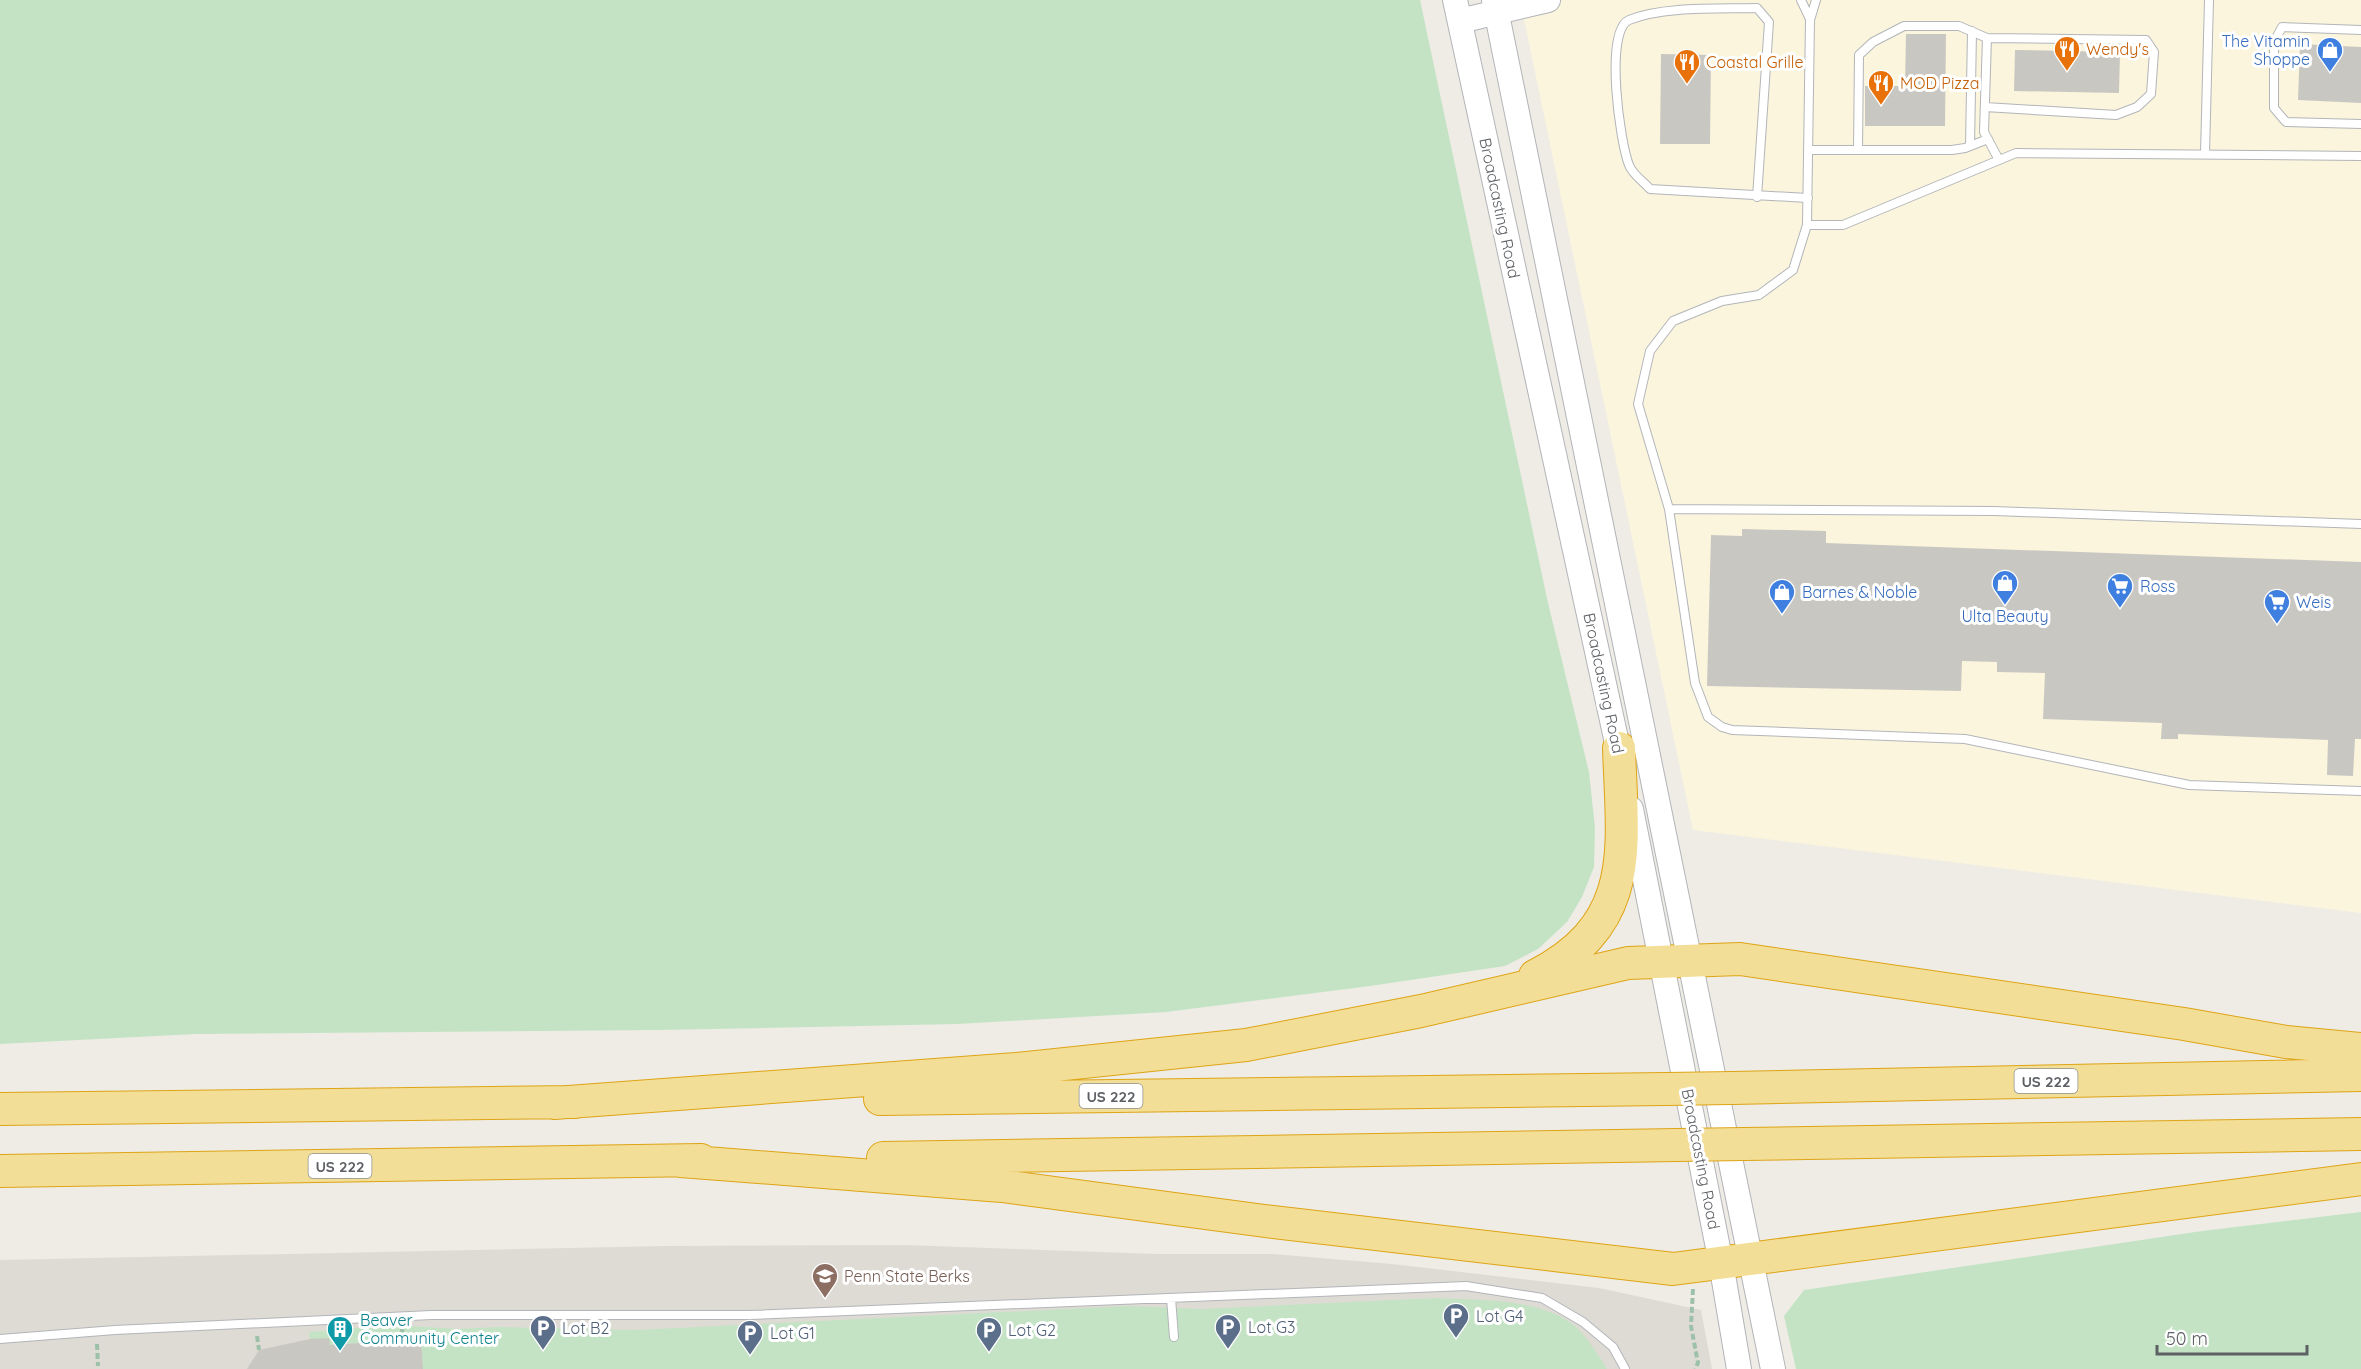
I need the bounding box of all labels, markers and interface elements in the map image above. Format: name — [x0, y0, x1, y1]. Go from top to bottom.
place label: The Vitamin Shoppe — [2221, 31, 2310, 69]
restaurant icon: Wendy's — [2052, 34, 2082, 72]
shop icon: The Vitamin Shoppe — [2315, 35, 2345, 73]
place label: Wendy's — [2086, 39, 2149, 59]
restaurant icon: Coastal Grille — [1672, 47, 1702, 85]
place label: Coastal Grille — [1706, 52, 1803, 72]
restaurant icon: MOD Pizza — [1866, 68, 1896, 106]
place label: MOD Pizza — [1900, 73, 1979, 93]
street label: Broadcasting Road — [1475, 136, 1525, 280]
shop icon: Ulta Beauty — [1990, 568, 2020, 606]
supermarket icon: Ross — [2105, 571, 2135, 609]
place label: Ross — [2140, 576, 2175, 596]
shop icon: Barnes & Noble — [1767, 577, 1797, 615]
place label: Barnes & Noble — [1802, 582, 1917, 602]
supermarket icon: Weis — [2262, 587, 2292, 625]
place label: Weis — [2296, 592, 2331, 612]
place label: Ulta Beauty — [1961, 606, 2049, 626]
street label: Broadcasting Road — [1579, 611, 1629, 755]
road number: US 222 — [2014, 1069, 2078, 1093]
road number: US 222 — [1080, 1084, 1142, 1108]
street label: Broadcasting Road — [1678, 1087, 1724, 1231]
road number: US 222 — [308, 1154, 372, 1178]
school or university icon: Penn State Berks — [810, 1261, 840, 1299]
place label: Penn State Berks — [844, 1266, 970, 1286]
parking icon: Lot G4 — [1441, 1301, 1471, 1339]
place label: Lot G4 — [1476, 1306, 1524, 1326]
place label: Beaver Community Center — [360, 1310, 499, 1348]
parking icon: Lot G3 — [1213, 1312, 1243, 1350]
parking icon: Lot B2 — [528, 1313, 558, 1351]
building icon: Beaver Community Center — [325, 1314, 355, 1352]
parking icon: Lot G2 — [974, 1315, 1004, 1353]
place label: Lot G3 — [1248, 1317, 1295, 1337]
place label: Lot B2 — [562, 1318, 609, 1338]
parking icon: Lot G1 — [735, 1318, 765, 1356]
scale bar — [2157, 1318, 2307, 1356]
place label: Lot G2 — [1008, 1320, 1056, 1340]
place label: Lot G1 — [770, 1323, 815, 1343]
text: 50 m — [2166, 1327, 2208, 1350]

